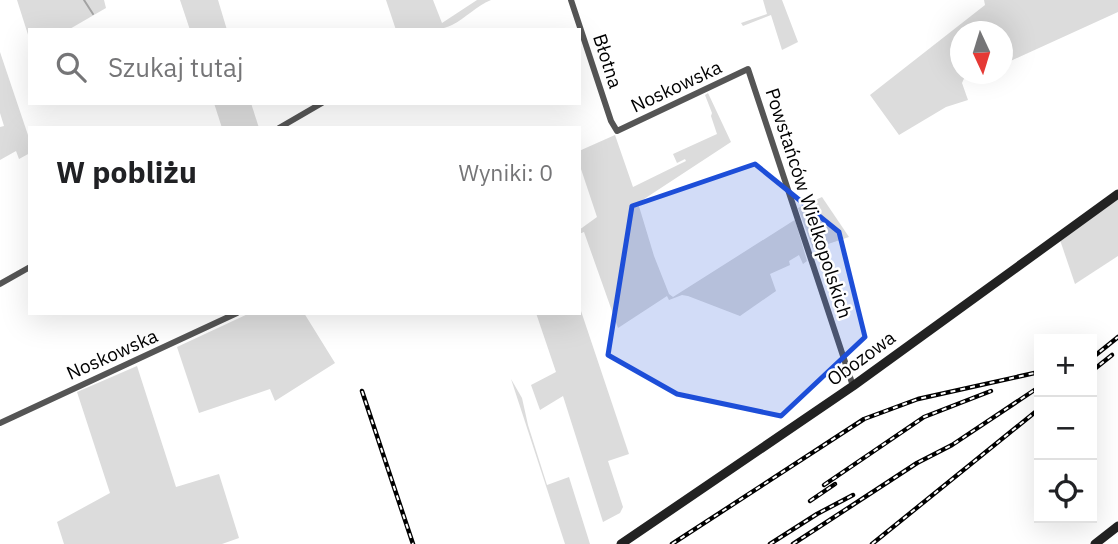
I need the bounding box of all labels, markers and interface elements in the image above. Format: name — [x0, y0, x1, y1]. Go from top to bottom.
north arrow — [950, 21, 1013, 84]
search box — [28, 28, 581, 105]
street label: Błotna — [588, 31, 628, 91]
icon: search — [52, 48, 90, 86]
text: Szukaj tutaj — [108, 50, 243, 84]
street label: Noskowska — [627, 55, 725, 117]
street label: Powstańców Wielkopolskich — [760, 85, 858, 321]
text: W pobliżu — [56, 152, 197, 191]
text: Wyniki: 0 — [458, 157, 553, 187]
street label: Noskowska — [63, 323, 161, 385]
street label: Obozowa — [822, 325, 900, 391]
map controls — [1034, 334, 1097, 523]
button: + — [1034, 334, 1097, 397]
button: − — [1034, 397, 1097, 460]
button: locate — [1034, 460, 1097, 523]

